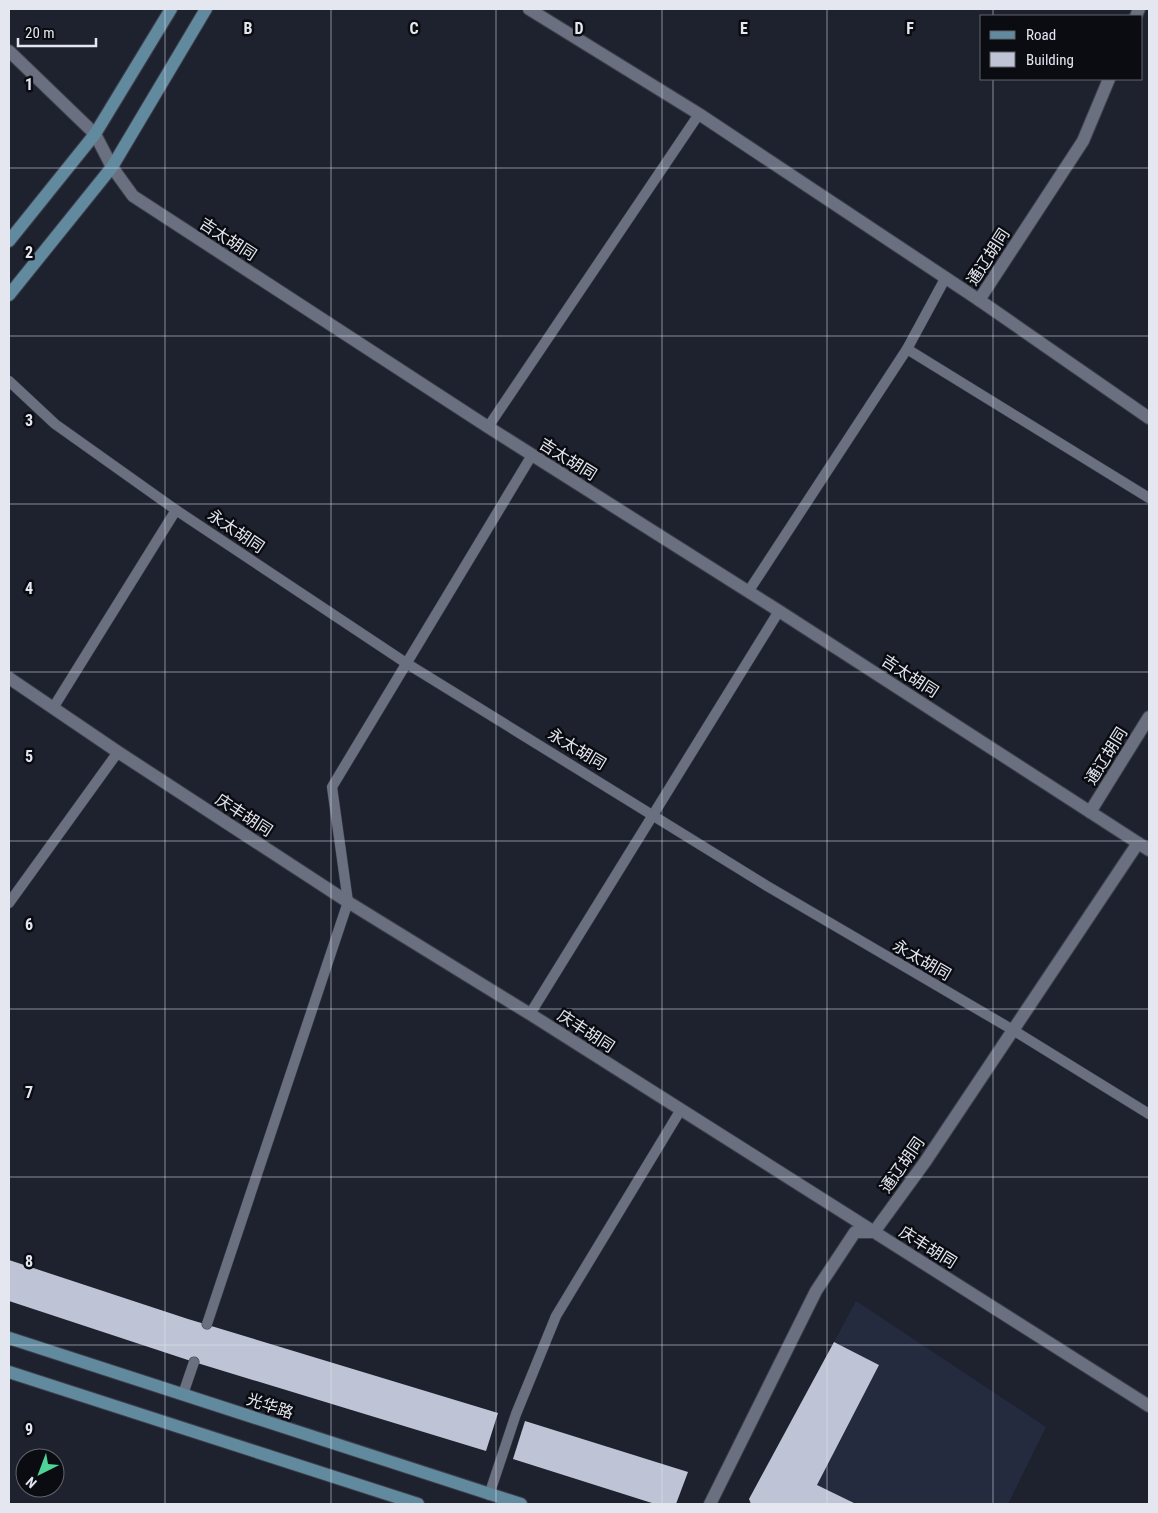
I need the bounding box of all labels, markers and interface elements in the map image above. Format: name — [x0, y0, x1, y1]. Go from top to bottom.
scale bar — [18, 15, 95, 47]
legend — [980, 15, 1143, 80]
text: B — [244, 19, 253, 38]
text: C — [409, 19, 419, 38]
text: D — [574, 19, 584, 38]
text: E — [740, 19, 748, 38]
text: F — [906, 19, 914, 38]
text: 20 m — [25, 24, 55, 42]
text: Road — [1026, 26, 1056, 44]
text: Building — [1026, 51, 1074, 69]
text: 1 — [25, 75, 33, 94]
street label: 吉太胡同 — [196, 214, 260, 264]
street label: 通辽胡同 — [963, 225, 1013, 289]
text: 2 — [25, 243, 33, 262]
text: 3 — [25, 411, 33, 430]
street label: 吉太胡同 — [536, 434, 600, 484]
street label: 永太胡同 — [204, 505, 268, 557]
text: 4 — [25, 579, 33, 598]
street label: 吉太胡同 — [878, 651, 942, 701]
street label: 永太胡同 — [545, 724, 609, 774]
street label: 通辽胡同 — [1081, 724, 1131, 788]
text: 5 — [25, 747, 33, 766]
street label: 庆丰胡同 — [212, 790, 276, 840]
text: 6 — [25, 915, 33, 934]
street label: 永太胡同 — [890, 936, 954, 984]
street label: 庆丰胡同 — [554, 1006, 618, 1056]
text: 7 — [25, 1083, 33, 1102]
street label: 通辽胡同 — [876, 1133, 928, 1197]
street label: 庆丰胡同 — [896, 1222, 960, 1272]
text: 8 — [25, 1252, 33, 1271]
street label: 光华路 — [244, 1390, 296, 1422]
text: 9 — [25, 1420, 33, 1439]
north arrow — [15, 1448, 65, 1498]
text: N — [23, 1474, 40, 1491]

